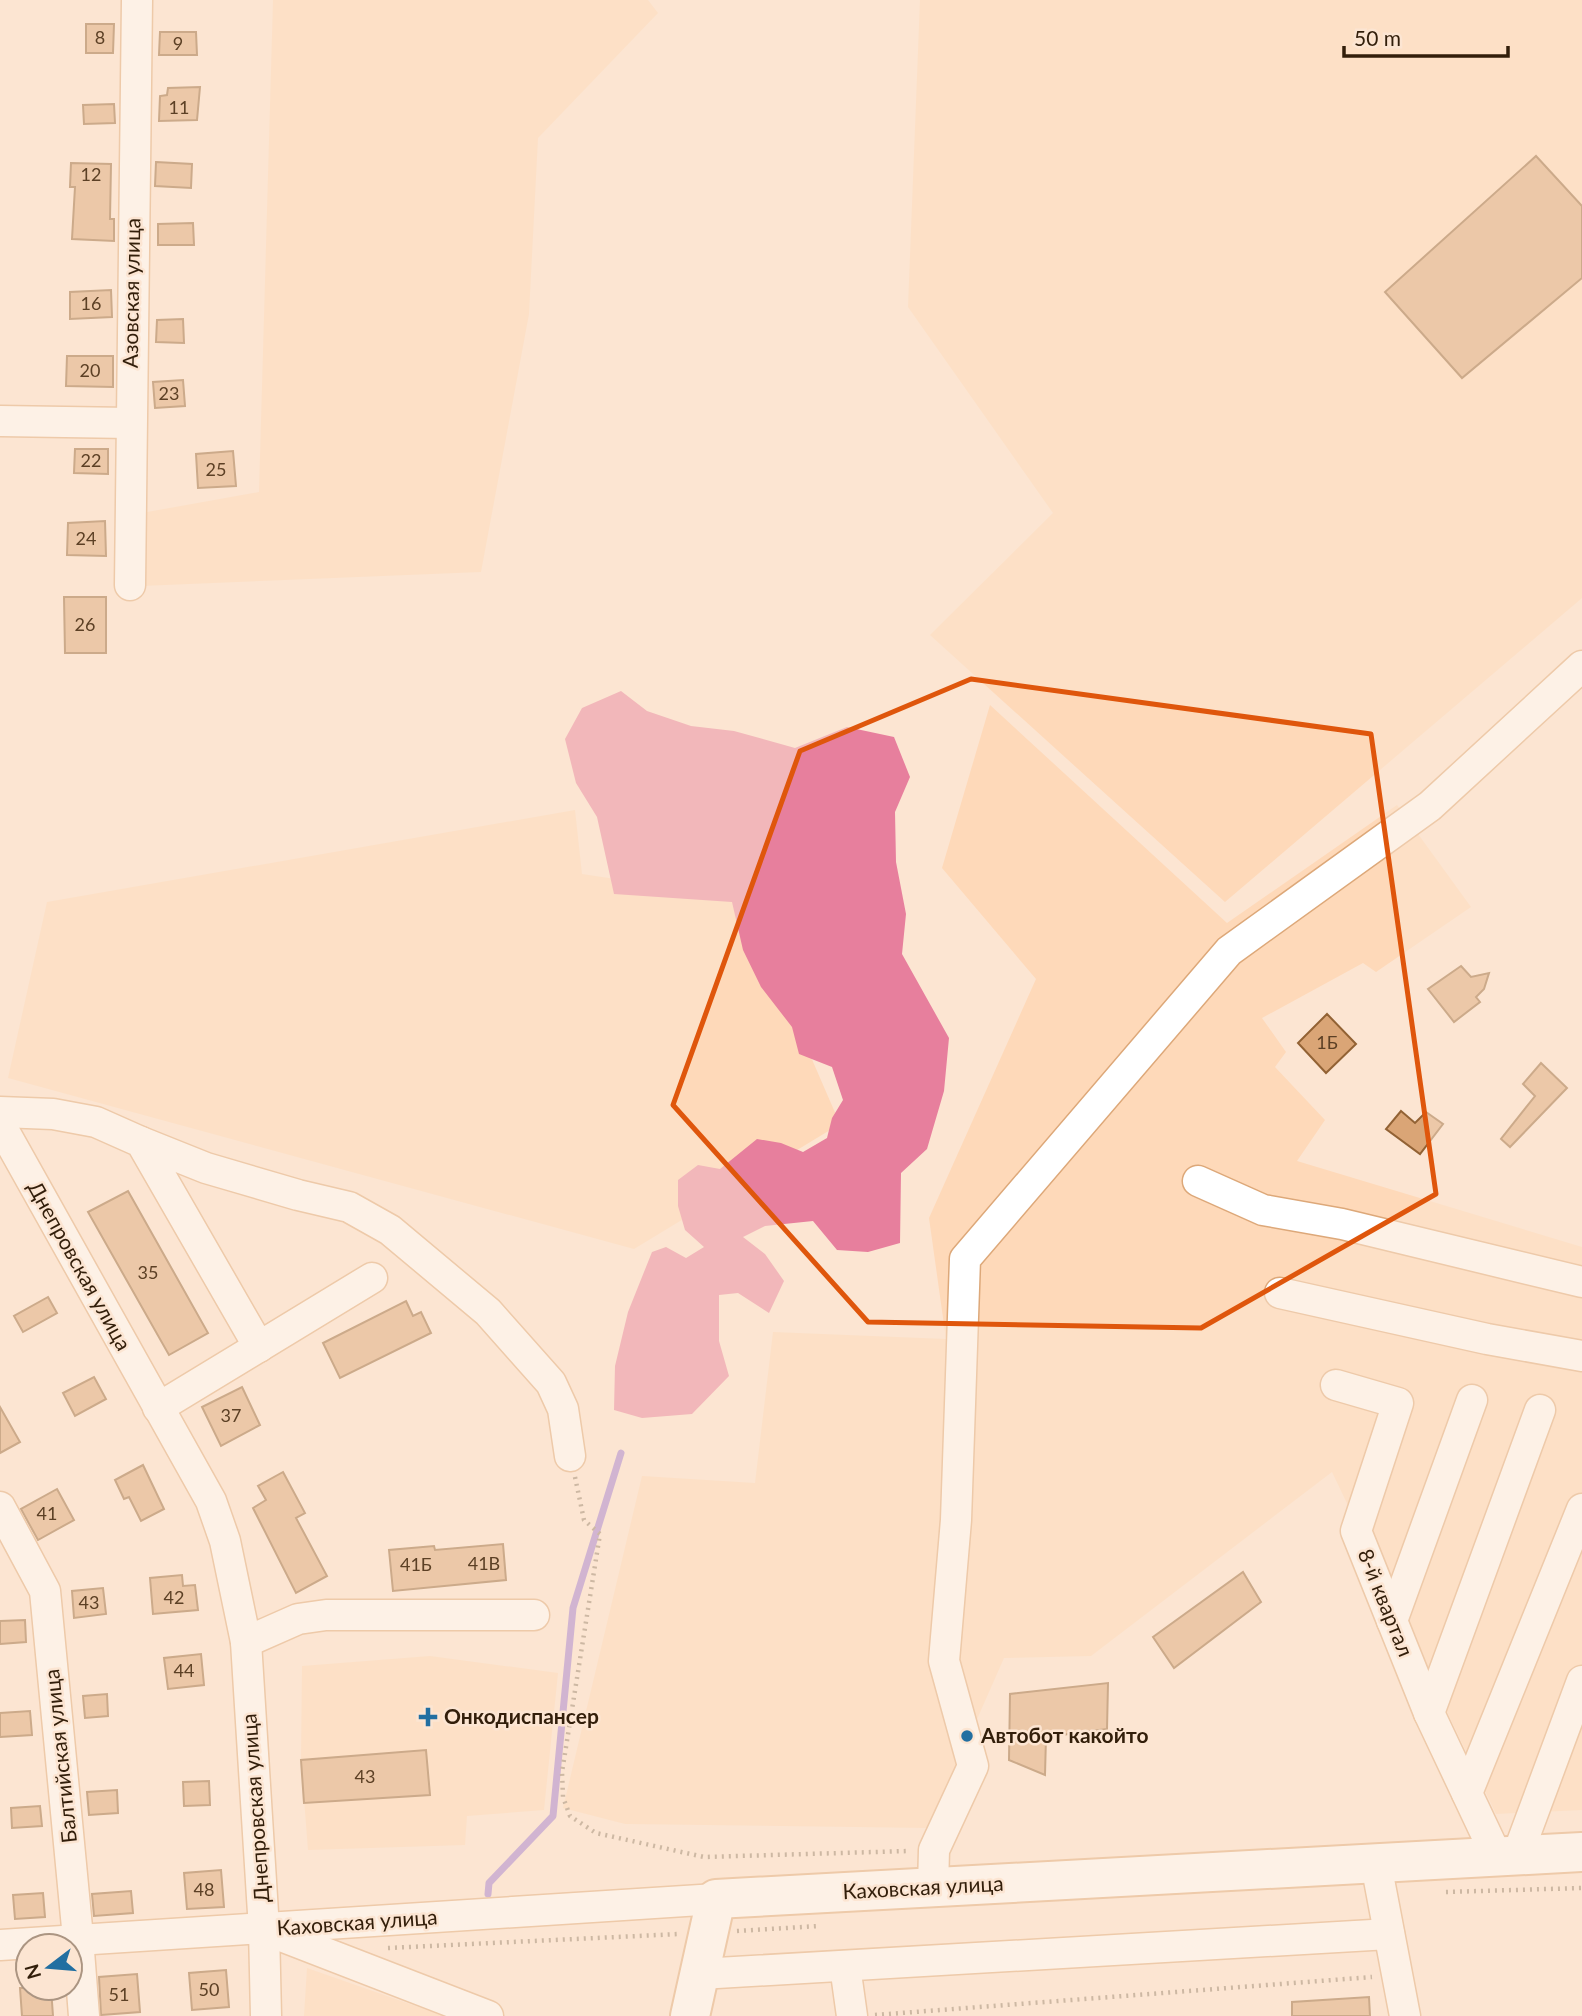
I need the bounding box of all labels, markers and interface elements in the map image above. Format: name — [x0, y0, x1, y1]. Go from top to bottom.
scale bar — [1344, 14, 1508, 58]
text: 50 m — [1354, 25, 1401, 50]
house number: 8 — [95, 26, 105, 48]
house number: 9 — [173, 32, 183, 54]
house number: 11 — [169, 96, 189, 118]
house number: 12 — [81, 163, 101, 185]
street label: Азовская улица — [117, 218, 144, 368]
house number: 16 — [81, 292, 101, 314]
house number: 20 — [80, 359, 100, 381]
house number: 23 — [159, 382, 179, 404]
house number: 22 — [81, 449, 101, 471]
house number: 25 — [206, 458, 226, 480]
house number: 24 — [76, 527, 96, 549]
house number: 26 — [75, 613, 95, 635]
house number: 1Б — [1316, 1031, 1338, 1053]
street label: Днепровская улица — [23, 1176, 137, 1354]
house number: 35 — [138, 1261, 158, 1283]
house number: 37 — [221, 1404, 241, 1426]
house number: 41 — [37, 1502, 57, 1524]
street label: 8-й квартал — [1353, 1545, 1419, 1660]
house number: 41В — [468, 1552, 500, 1574]
house number: 41Б — [400, 1553, 432, 1575]
house number: 42 — [164, 1586, 184, 1608]
house number: 43 — [79, 1591, 99, 1613]
house number: 44 — [174, 1659, 194, 1681]
street label: Балтийская улица — [38, 1668, 81, 1844]
place label: Онкодиспансер — [444, 1703, 599, 1728]
marker: Онкодиспансер — [418, 1707, 438, 1727]
street label: Днепровская улица — [235, 1713, 274, 1904]
place label: Автобот какойто — [980, 1722, 1148, 1747]
marker: Автобот какойто — [959, 1728, 975, 1744]
house number: 43 — [355, 1765, 375, 1787]
street label: Каховская улица — [842, 1870, 1004, 1903]
house number: 48 — [194, 1878, 214, 1900]
street label: Каховская улица — [276, 1903, 438, 1940]
north arrow — [14, 1932, 84, 2002]
text: N — [19, 1962, 45, 1982]
house number: 50 — [199, 1978, 219, 2000]
house number: 51 — [109, 1983, 129, 2005]

